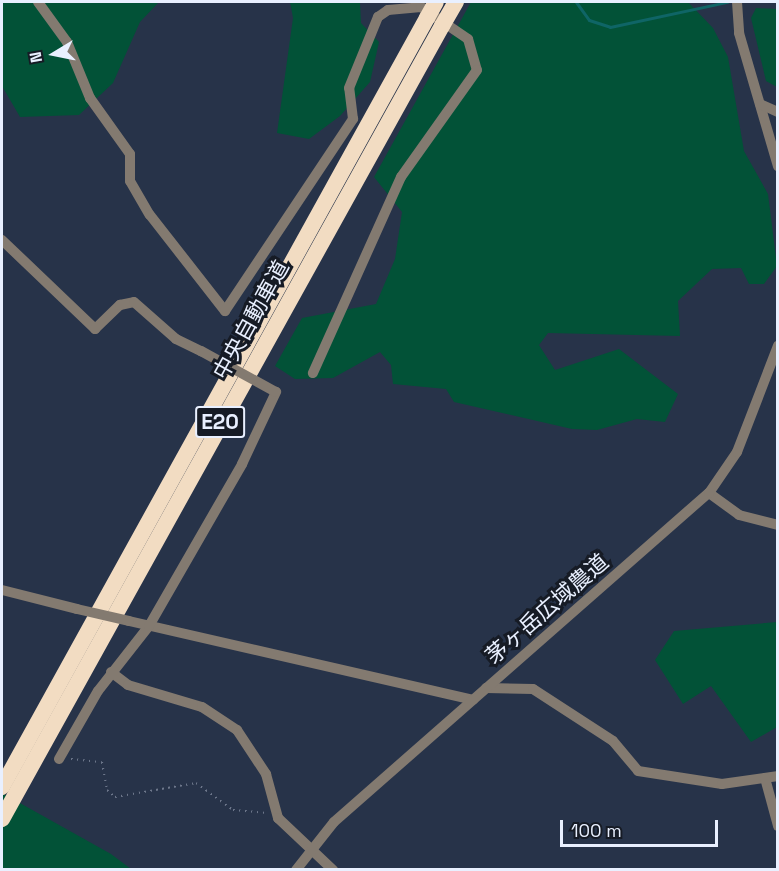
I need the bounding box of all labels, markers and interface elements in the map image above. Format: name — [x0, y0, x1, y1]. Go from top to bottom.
north arrow — [24, 24, 84, 84]
text: N — [25, 50, 47, 64]
street label: 中央自動車道 — [207, 256, 295, 384]
road number: E20 — [194, 404, 246, 440]
street label: 茅ヶ岳広域農道 — [480, 549, 614, 669]
scale bar — [563, 808, 720, 846]
text: 100 m — [571, 819, 622, 842]

